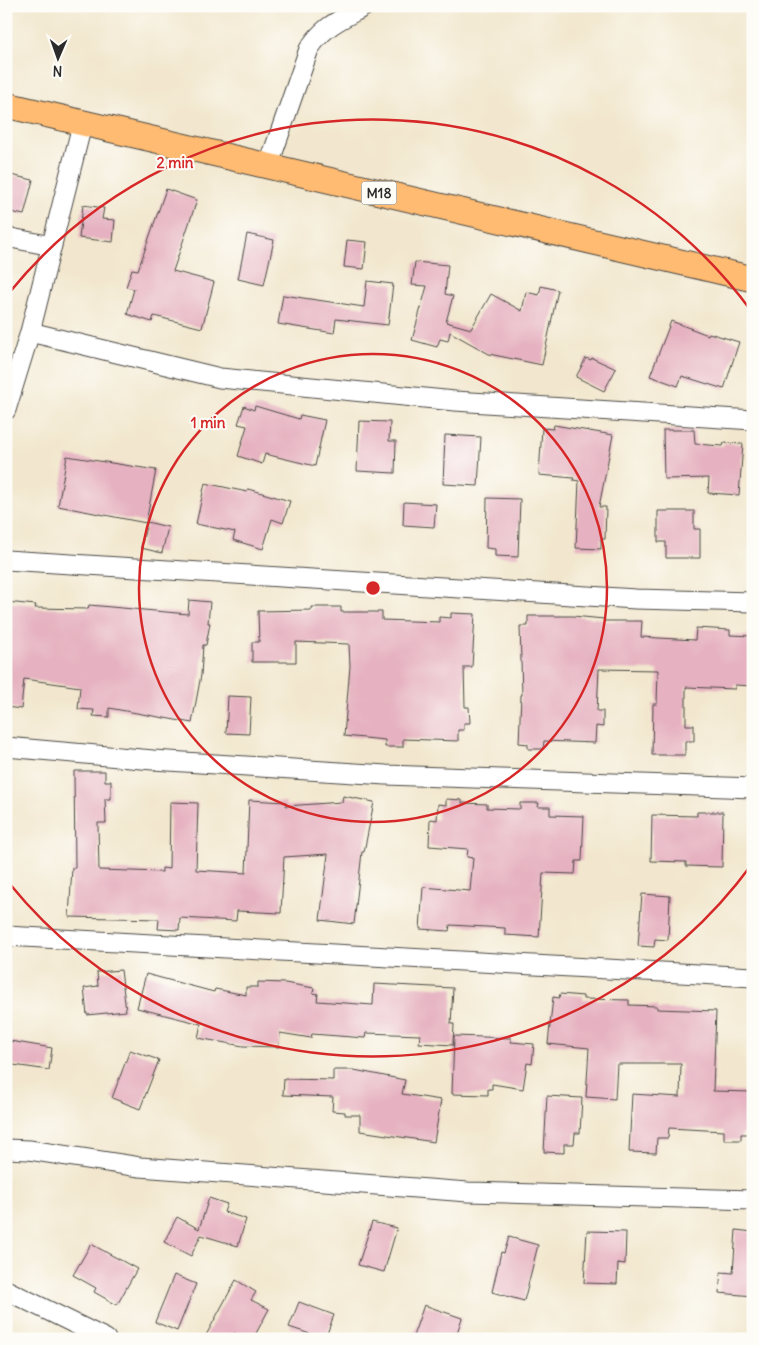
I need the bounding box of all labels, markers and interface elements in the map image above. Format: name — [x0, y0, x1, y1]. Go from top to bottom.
north arrow — [32, 32, 82, 82]
text: N — [52, 62, 63, 80]
text: 2 min — [157, 153, 194, 172]
road number: M18 — [362, 182, 396, 204]
text: 1 min — [191, 413, 226, 432]
centre of rings — [364, 579, 382, 597]

